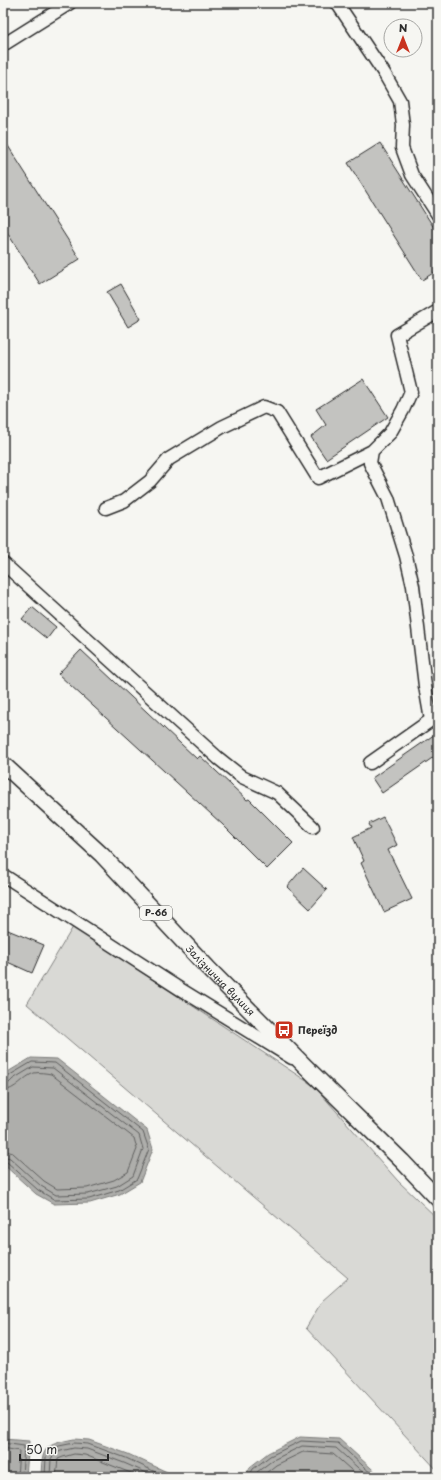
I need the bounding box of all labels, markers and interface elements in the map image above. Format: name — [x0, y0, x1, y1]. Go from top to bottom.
north arrow — [383, 18, 423, 58]
text: N — [399, 19, 408, 36]
road number: Р-66 — [140, 906, 172, 920]
street label: Залізнична вулиця — [182, 941, 259, 1019]
bus stop icon: Переїзд — [273, 1019, 295, 1041]
place label: Переїзд — [298, 1022, 337, 1037]
scale bar — [20, 1436, 108, 1462]
text: 50 m — [26, 1440, 57, 1458]

